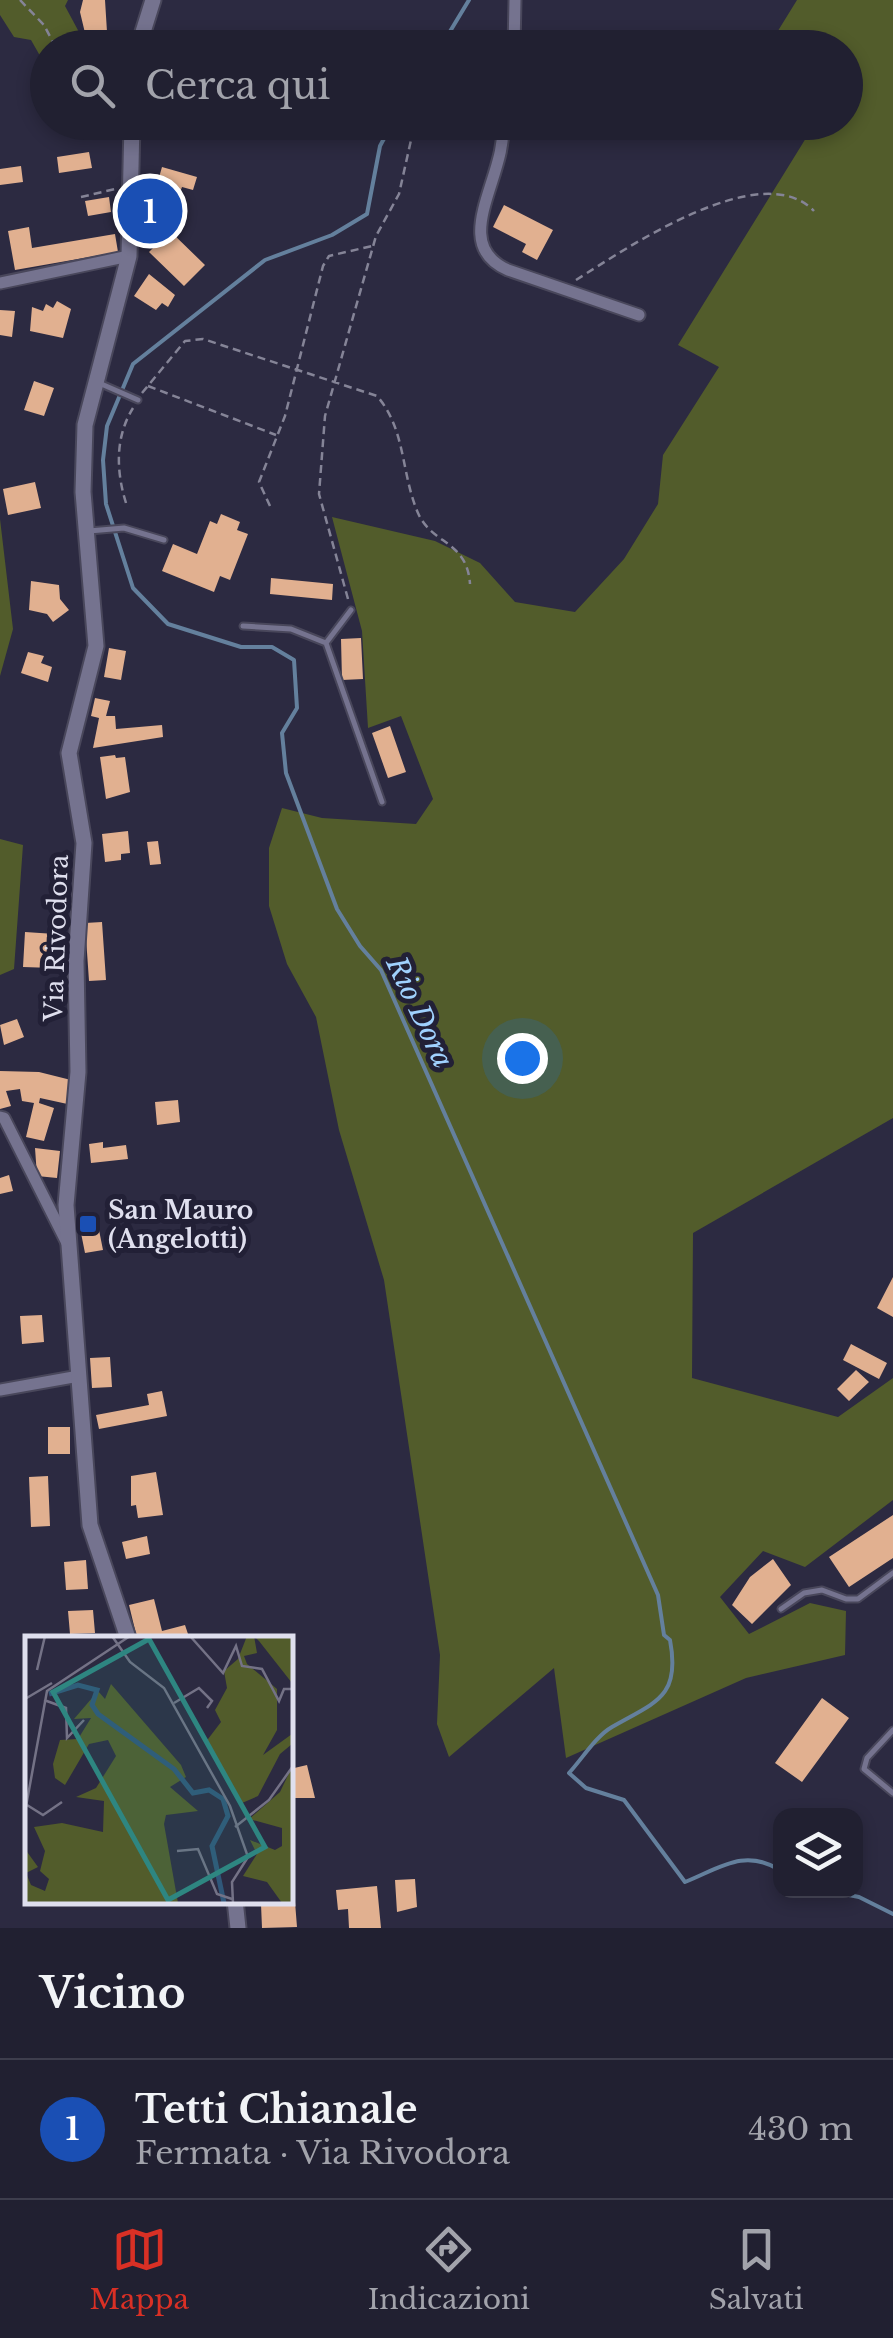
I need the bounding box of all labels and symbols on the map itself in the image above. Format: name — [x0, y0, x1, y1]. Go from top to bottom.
pin: 1 — [118, 174, 182, 248]
street label: Via Rivodora — [38, 854, 75, 1023]
water label: Rio Dora — [378, 950, 461, 1074]
your location — [497, 1033, 548, 1084]
place label: San Mauro (Angelotti) — [108, 1195, 253, 1255]
marker: San Mauro (Angelotti) — [77, 1213, 99, 1235]
inset map — [25, 1636, 292, 1903]

